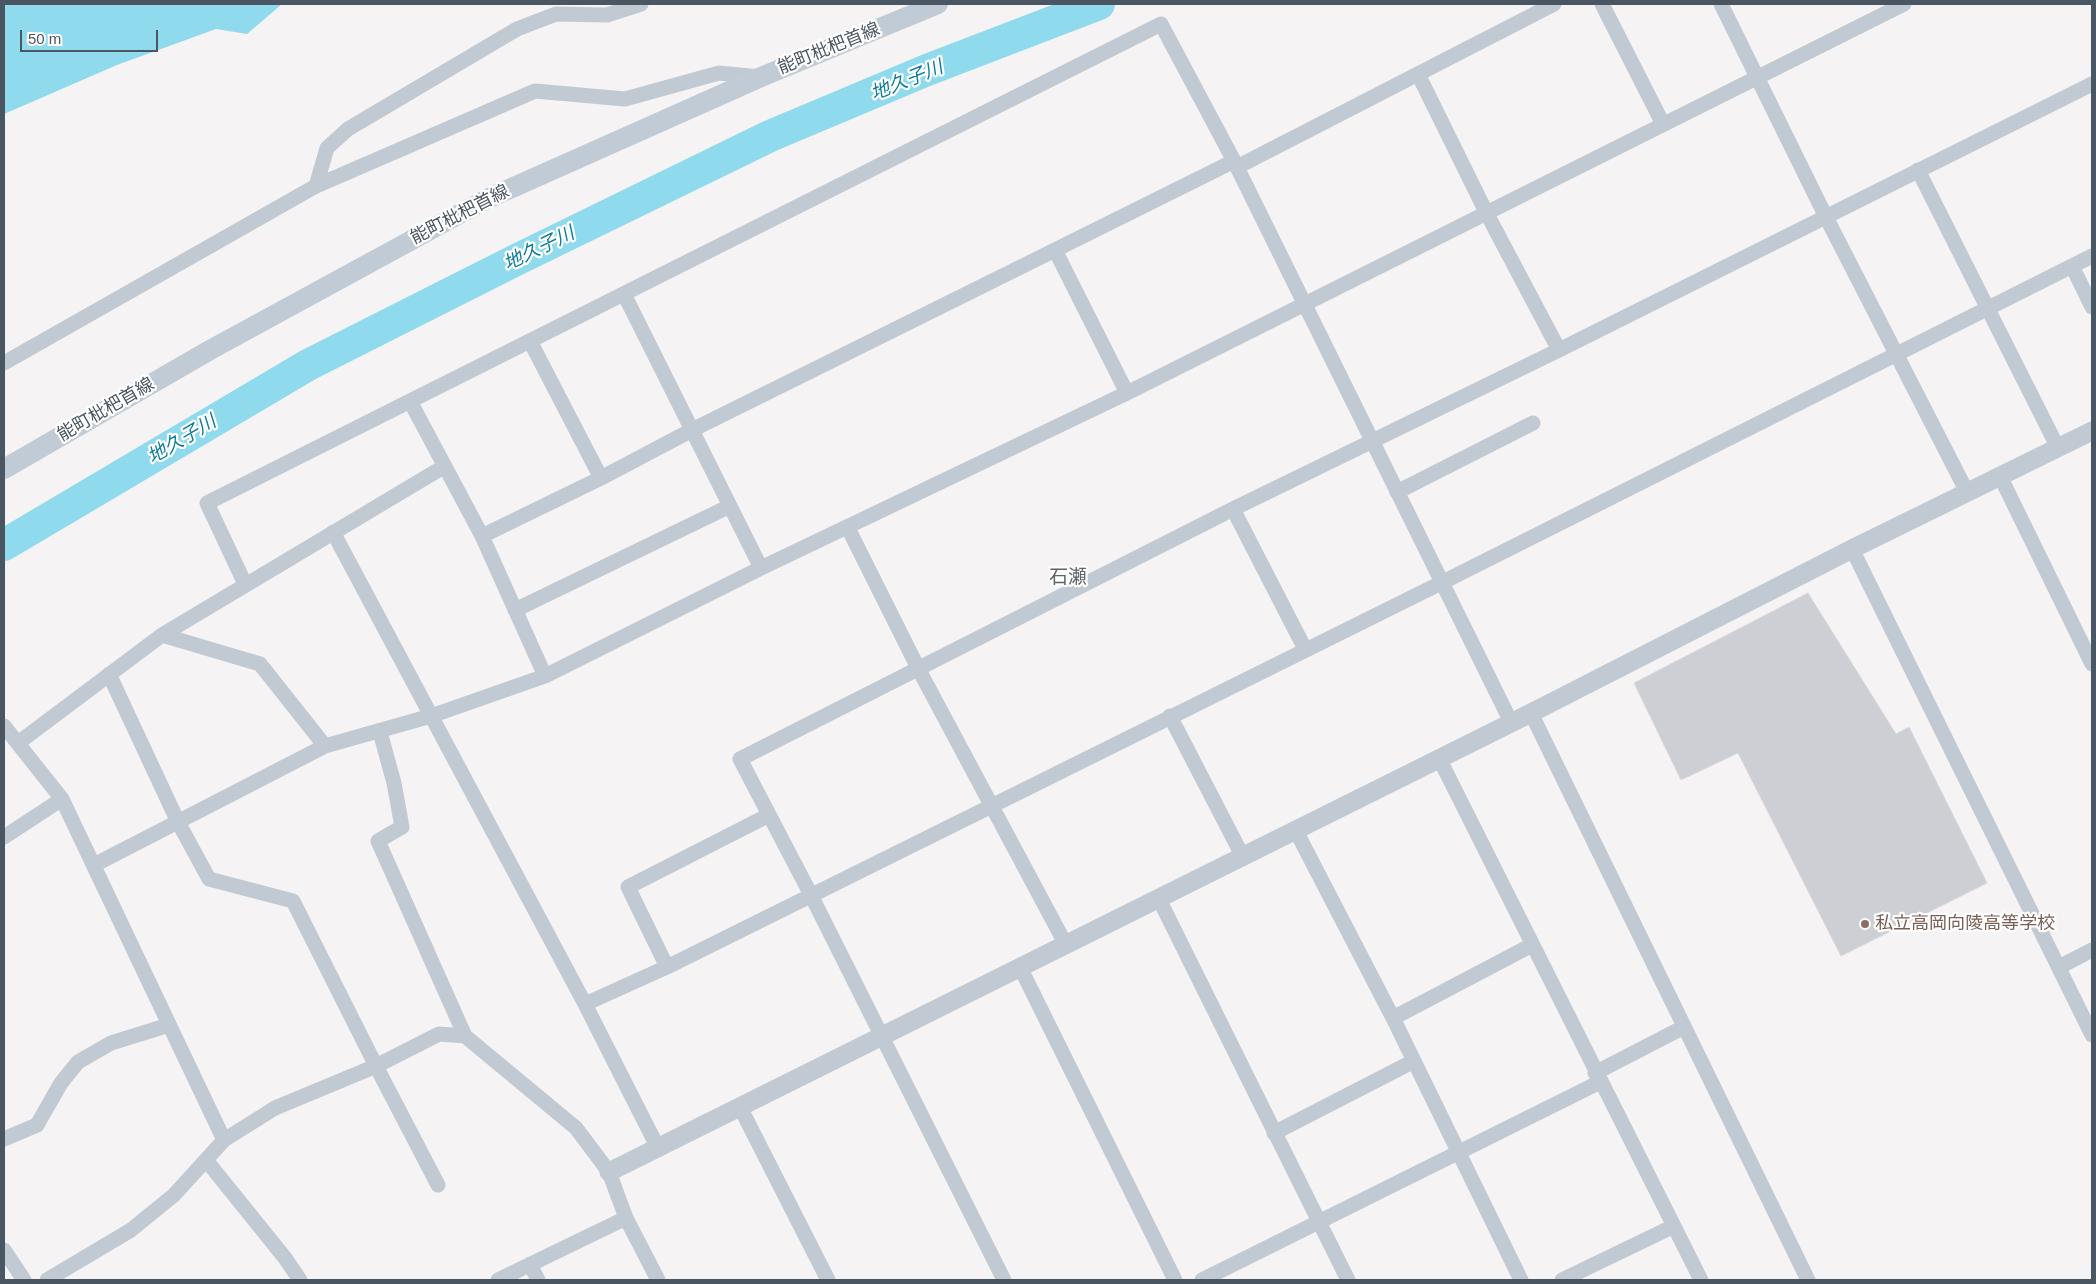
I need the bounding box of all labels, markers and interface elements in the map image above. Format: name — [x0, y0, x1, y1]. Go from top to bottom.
street label: 能町枇杷首線 — [775, 19, 883, 79]
scale bar — [22, 20, 160, 52]
text: 50 m — [28, 30, 61, 47]
water label: 地久子川 — [867, 56, 947, 106]
street label: 能町枇杷首線 — [407, 181, 513, 249]
water label: 地久子川 — [500, 222, 578, 276]
street label: 能町枇杷首線 — [54, 374, 158, 446]
water label: 地久子川 — [144, 411, 220, 469]
district label: 石瀬 — [1049, 567, 1087, 589]
place label: 私立高岡向陵高等学校 — [1875, 913, 2055, 935]
marker: 私立高岡向陵高等学校 — [1859, 918, 1871, 930]

